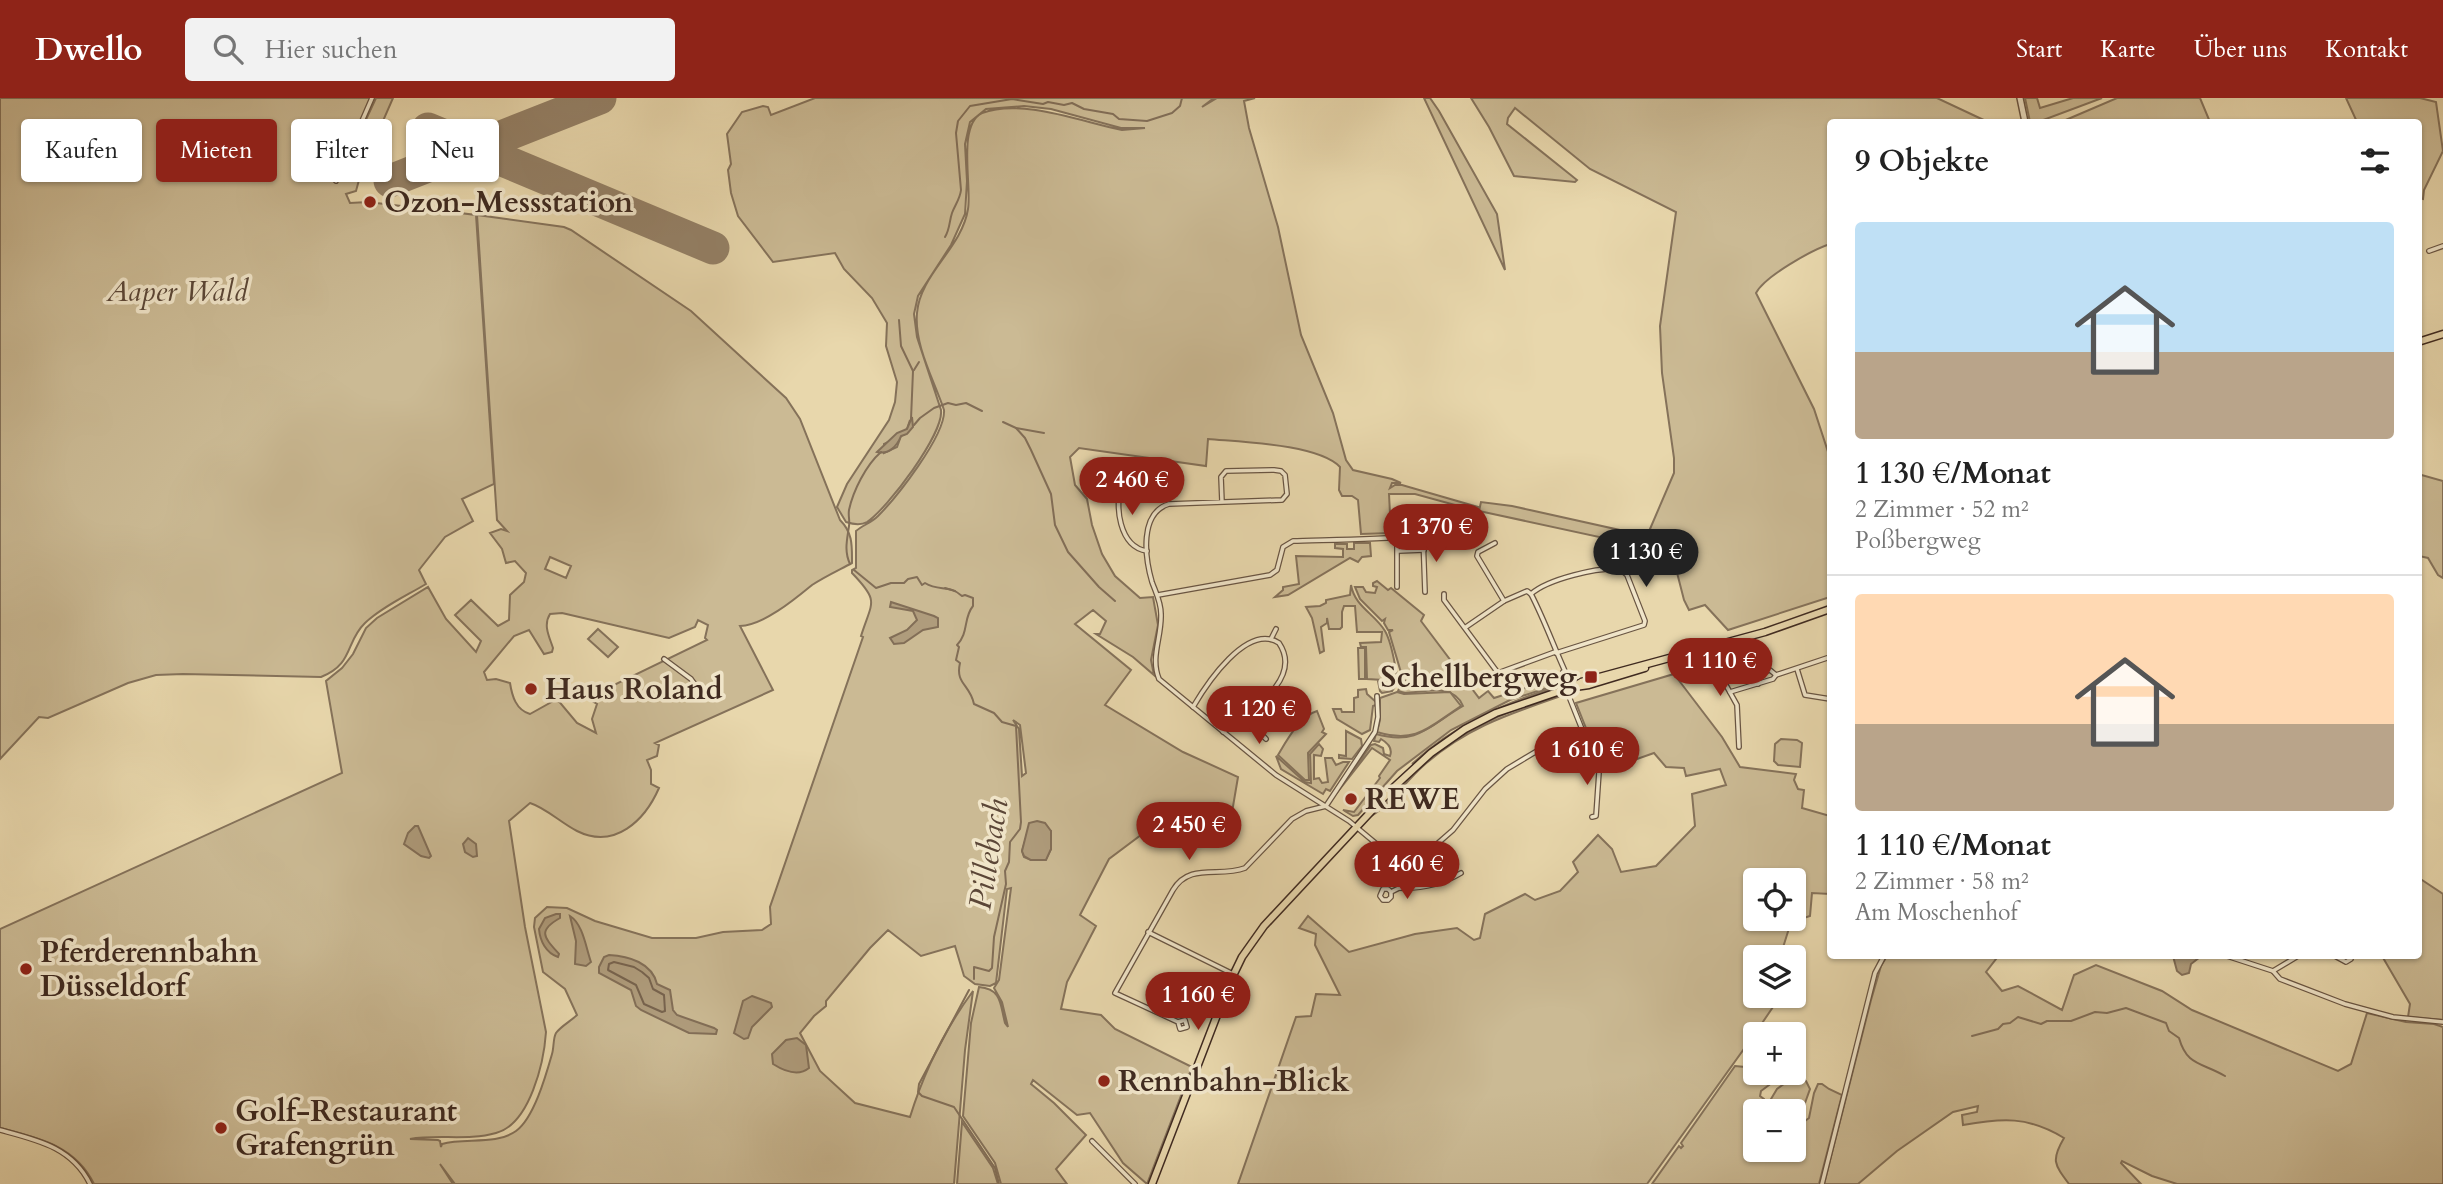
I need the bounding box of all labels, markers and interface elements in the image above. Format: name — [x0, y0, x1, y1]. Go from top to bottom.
search box — [185, 18, 675, 81]
text: Dwello — [35, 27, 143, 72]
icon: search — [209, 30, 247, 68]
text: Hier suchen — [265, 32, 398, 67]
text: Start — [2016, 33, 2062, 66]
text: Karte — [2100, 33, 2156, 66]
text: Über uns — [2194, 33, 2287, 66]
text: Kontakt — [2325, 33, 2408, 66]
chip: Kaufen — [21, 119, 142, 182]
chip: Mieten — [156, 119, 277, 182]
chip: Filter — [291, 119, 392, 182]
chip: Neu — [406, 119, 499, 182]
text: 9 Objekte — [1855, 141, 1989, 182]
icon: filters — [2356, 142, 2394, 180]
place label: Ozon-Messstation — [384, 182, 633, 223]
marker: Ozon-Messstation — [362, 194, 378, 210]
icon: home — [2062, 267, 2188, 393]
park label: Aaper Wald — [105, 271, 249, 312]
text: 1 130 €/Monat — [1855, 453, 2051, 494]
pin: 2 460 € — [1067, 458, 1197, 517]
text: 2 460 € — [1095, 464, 1169, 495]
text: 2 Zimmer · 52 m² — [1855, 494, 2029, 525]
pin: 1 370 € — [1371, 504, 1501, 564]
text: 1 370 € — [1399, 511, 1473, 542]
text: Poßbergweg — [1855, 525, 1981, 556]
pin: 1 130 € — [1581, 530, 1711, 589]
text: 1 130 € — [1609, 536, 1683, 567]
pin: 1 110 € — [1655, 638, 1785, 698]
icon: home — [2062, 639, 2188, 765]
text: 1 110 € — [1683, 645, 1757, 676]
place label: Schellbergweg — [1380, 657, 1577, 698]
place label: Haus Roland — [545, 669, 723, 710]
marker: Schellbergweg — [1583, 669, 1599, 685]
marker: Haus Roland — [523, 681, 539, 697]
pin: 1 120 € — [1194, 686, 1324, 746]
text: 1 120 € — [1222, 693, 1296, 724]
pin: 1 610 € — [1522, 728, 1652, 787]
text: 1 610 € — [1550, 734, 1624, 765]
place label: REWE — [1365, 779, 1460, 820]
marker: REWE — [1343, 791, 1359, 807]
water label: Pillebach — [959, 796, 1019, 913]
pin: 2 450 € — [1124, 802, 1254, 862]
text: 2 450 € — [1152, 809, 1226, 840]
text: 1 110 €/Monat — [1855, 825, 2051, 866]
pin: 1 460 € — [1342, 842, 1472, 901]
text: 1 460 € — [1370, 848, 1444, 879]
text: 2 Zimmer · 58 m² — [1855, 866, 2029, 897]
map controls — [1743, 868, 1806, 1162]
button: locate — [1743, 868, 1806, 931]
text: Am Moschenhof — [1855, 897, 2017, 928]
place label: Pferderennbahn Düsseldorf — [40, 932, 258, 1007]
button: layers — [1743, 945, 1806, 1008]
marker: Pferderennbahn Düsseldorf — [18, 961, 34, 977]
pin: 1 160 € — [1133, 972, 1263, 1032]
text: 1 160 € — [1161, 979, 1235, 1010]
button: + — [1743, 1022, 1806, 1085]
place label: Rennbahn-Blick — [1118, 1061, 1350, 1102]
marker: Rennbahn-Blick — [1096, 1073, 1112, 1089]
place label: Golf-Restaurant Grafengrün — [235, 1091, 457, 1166]
button: − — [1743, 1099, 1806, 1162]
marker: Golf-Restaurant Grafengrün — [213, 1120, 229, 1136]

